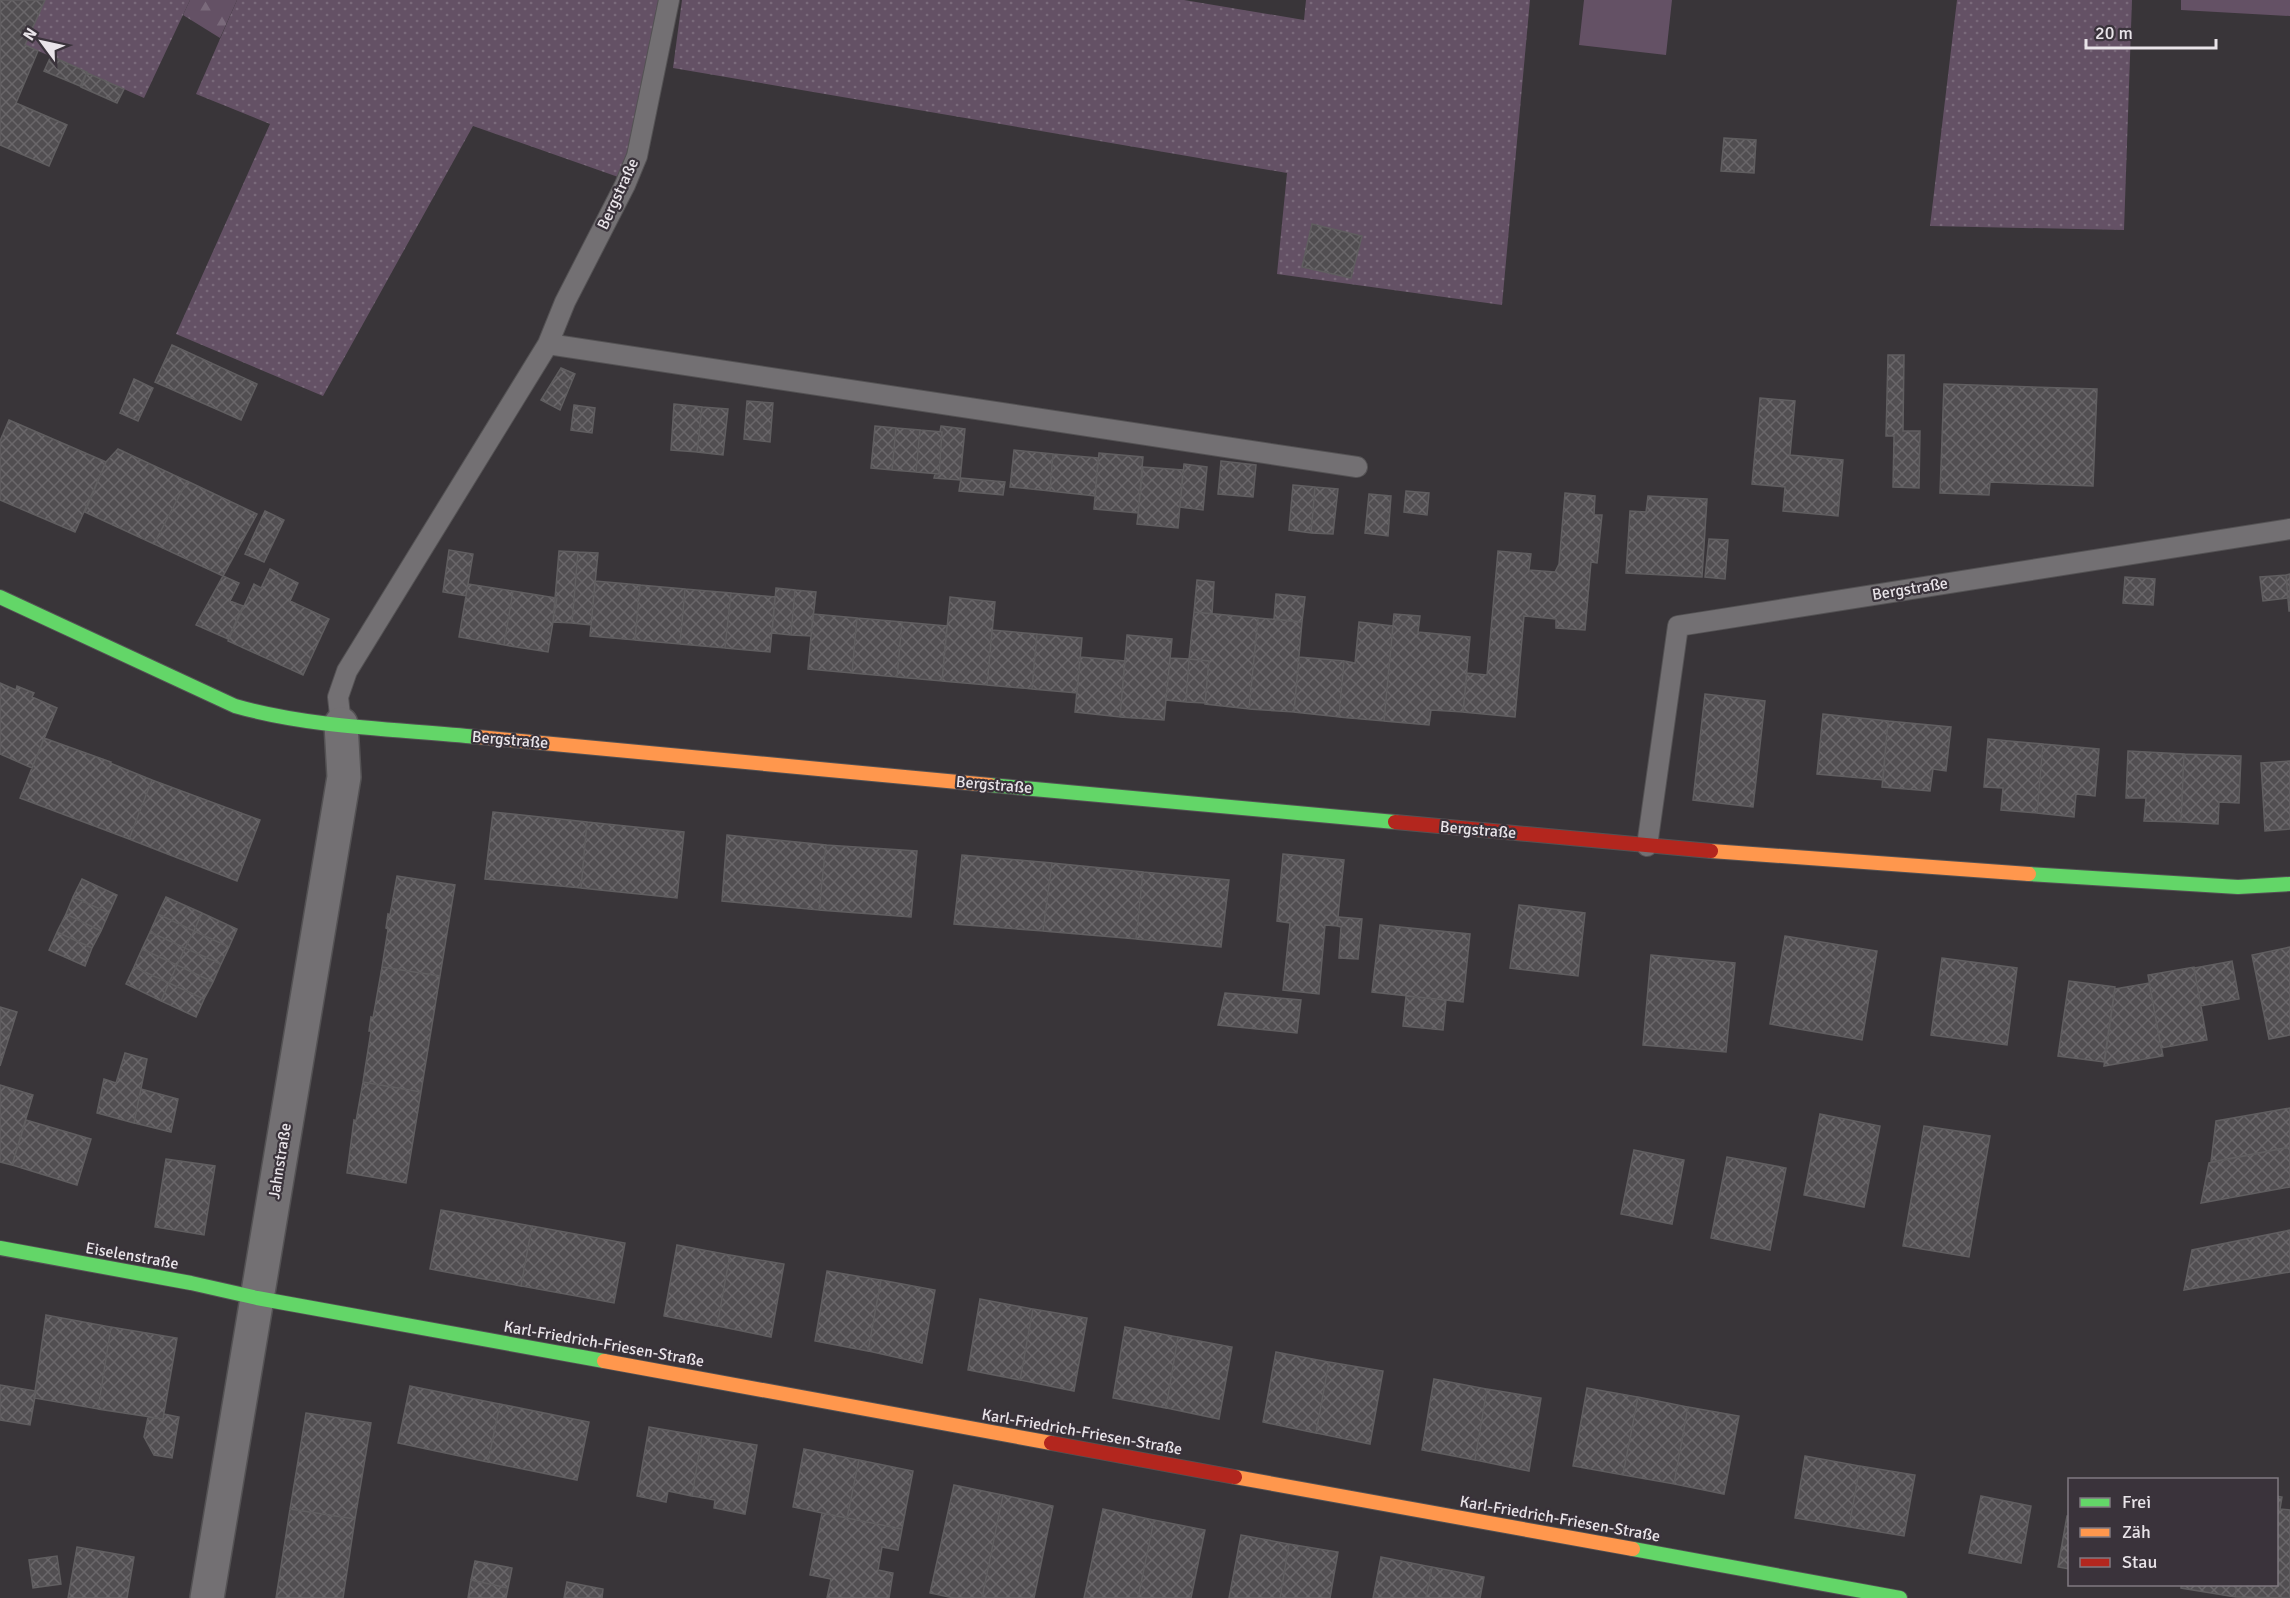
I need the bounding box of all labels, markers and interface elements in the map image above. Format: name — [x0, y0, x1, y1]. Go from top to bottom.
north arrow — [12, 12, 72, 72]
scale bar — [2086, 12, 2216, 50]
text: 20 m — [2095, 22, 2133, 44]
text: N — [19, 24, 42, 44]
street label: Bergstraße — [593, 155, 643, 233]
street label: Bergstraße — [1871, 573, 1949, 605]
street label: Bergstraße — [471, 727, 549, 753]
street label: Bergstraße — [955, 772, 1033, 798]
street label: Bergstraße — [1439, 817, 1517, 843]
street label: Jahnstraße — [264, 1121, 296, 1201]
street label: Eiselenstraße — [84, 1238, 180, 1274]
street label: Karl-Friedrich-Friesen-Straße — [502, 1317, 706, 1371]
street label: Karl-Friedrich-Friesen-Straße — [980, 1405, 1184, 1459]
legend — [2068, 1478, 2278, 1586]
text: Frei — [2122, 1491, 2151, 1513]
street label: Karl-Friedrich-Friesen-Straße — [1458, 1492, 1662, 1546]
text: Zäh — [2122, 1521, 2151, 1543]
text: Stau — [2122, 1551, 2157, 1573]

